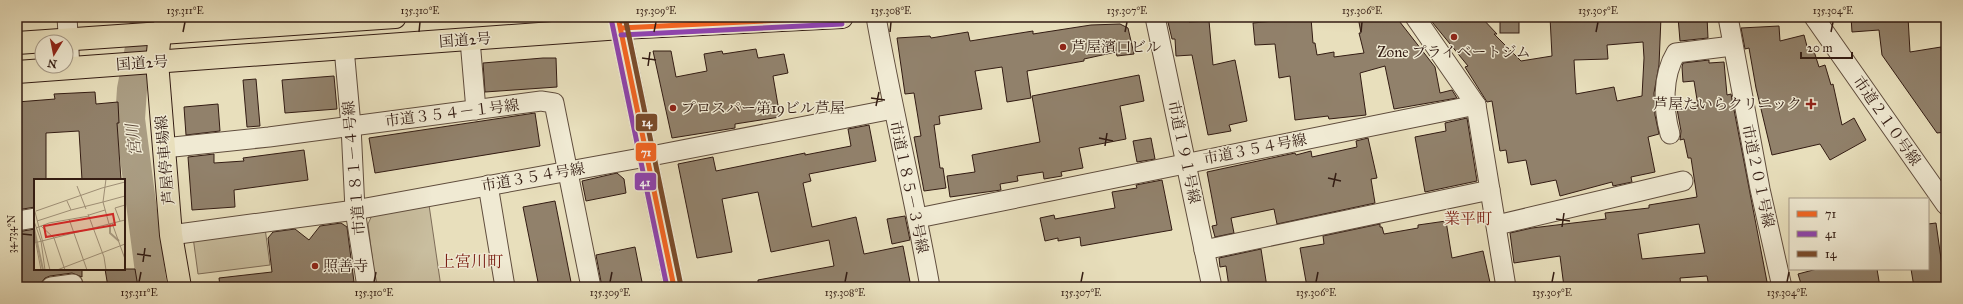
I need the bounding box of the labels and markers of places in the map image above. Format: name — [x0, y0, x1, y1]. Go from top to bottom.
marker: Zone プライベートジム — [1449, 32, 1459, 42]
place label: 芦屋濱口ビル — [1071, 38, 1161, 56]
marker: 芦屋濱口ビル — [1058, 42, 1068, 52]
place label: Zone プライベートジム — [1377, 43, 1531, 61]
place label: 芦屋たいらクリニック — [1653, 95, 1802, 113]
marker: 芦屋たいらクリニック — [1805, 98, 1817, 110]
place label: プロスパー第19ビル芦屋 — [681, 99, 845, 117]
marker: プロスパー第19ビル芦屋 — [668, 103, 678, 113]
place label: 照善寺 — [323, 257, 368, 275]
marker: 照善寺 — [310, 261, 320, 271]

